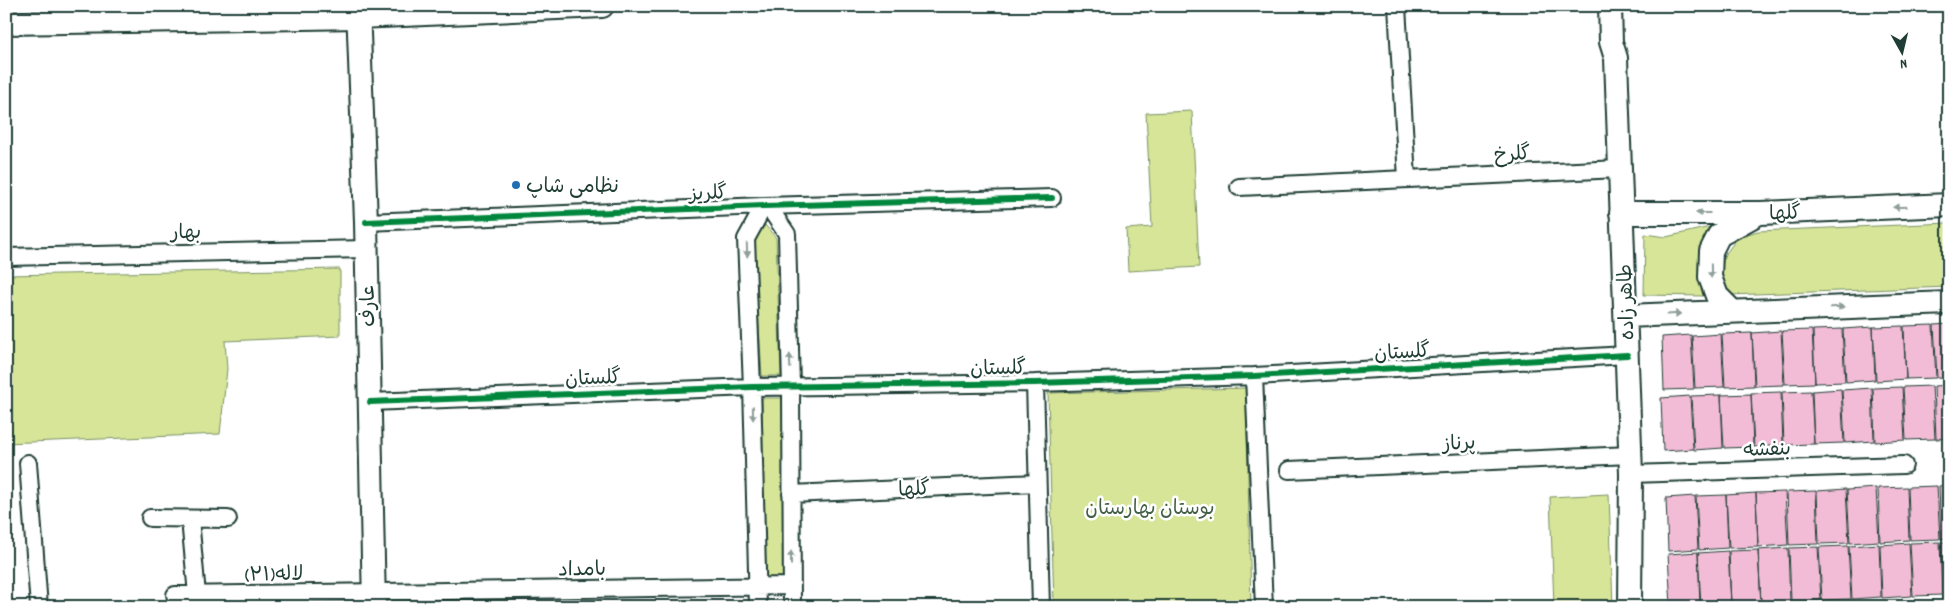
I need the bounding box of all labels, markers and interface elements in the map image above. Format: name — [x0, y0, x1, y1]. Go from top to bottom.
north arrow — [1878, 28, 1928, 78]
text: N — [1899, 53, 1908, 73]
street label: گلرخ — [1493, 141, 1531, 171]
place label: نظامی شاپ — [526, 174, 619, 202]
marker: نظامی شاپ — [510, 179, 522, 191]
street label: گلریز — [687, 180, 727, 210]
street label: گلها — [1769, 200, 1802, 230]
one-way arrow — [1892, 203, 1908, 211]
one-way arrow — [1694, 209, 1710, 217]
street label: بهار — [169, 220, 201, 248]
one-way arrow — [743, 243, 751, 259]
street label: طاهر زاده — [1613, 263, 1643, 341]
one-way arrow — [1707, 263, 1715, 279]
street label: عارف — [356, 285, 384, 327]
one-way arrow — [1829, 303, 1845, 311]
one-way arrow — [1667, 309, 1683, 317]
street label: گلستان — [1373, 339, 1431, 369]
one-way arrow — [786, 352, 794, 368]
street label: گلستان — [970, 356, 1026, 384]
street label: گلستان — [565, 365, 622, 395]
one-way arrow — [749, 405, 757, 421]
street label: پرناز — [1440, 430, 1476, 460]
street label: بنفشه — [1743, 436, 1791, 466]
street label: گلها — [898, 476, 931, 506]
park label: بوستان بهارستان — [1085, 496, 1215, 524]
one-way arrow — [787, 550, 795, 566]
street label: بامداد — [558, 557, 606, 585]
street label: لاله(۲۱) — [244, 561, 304, 591]

